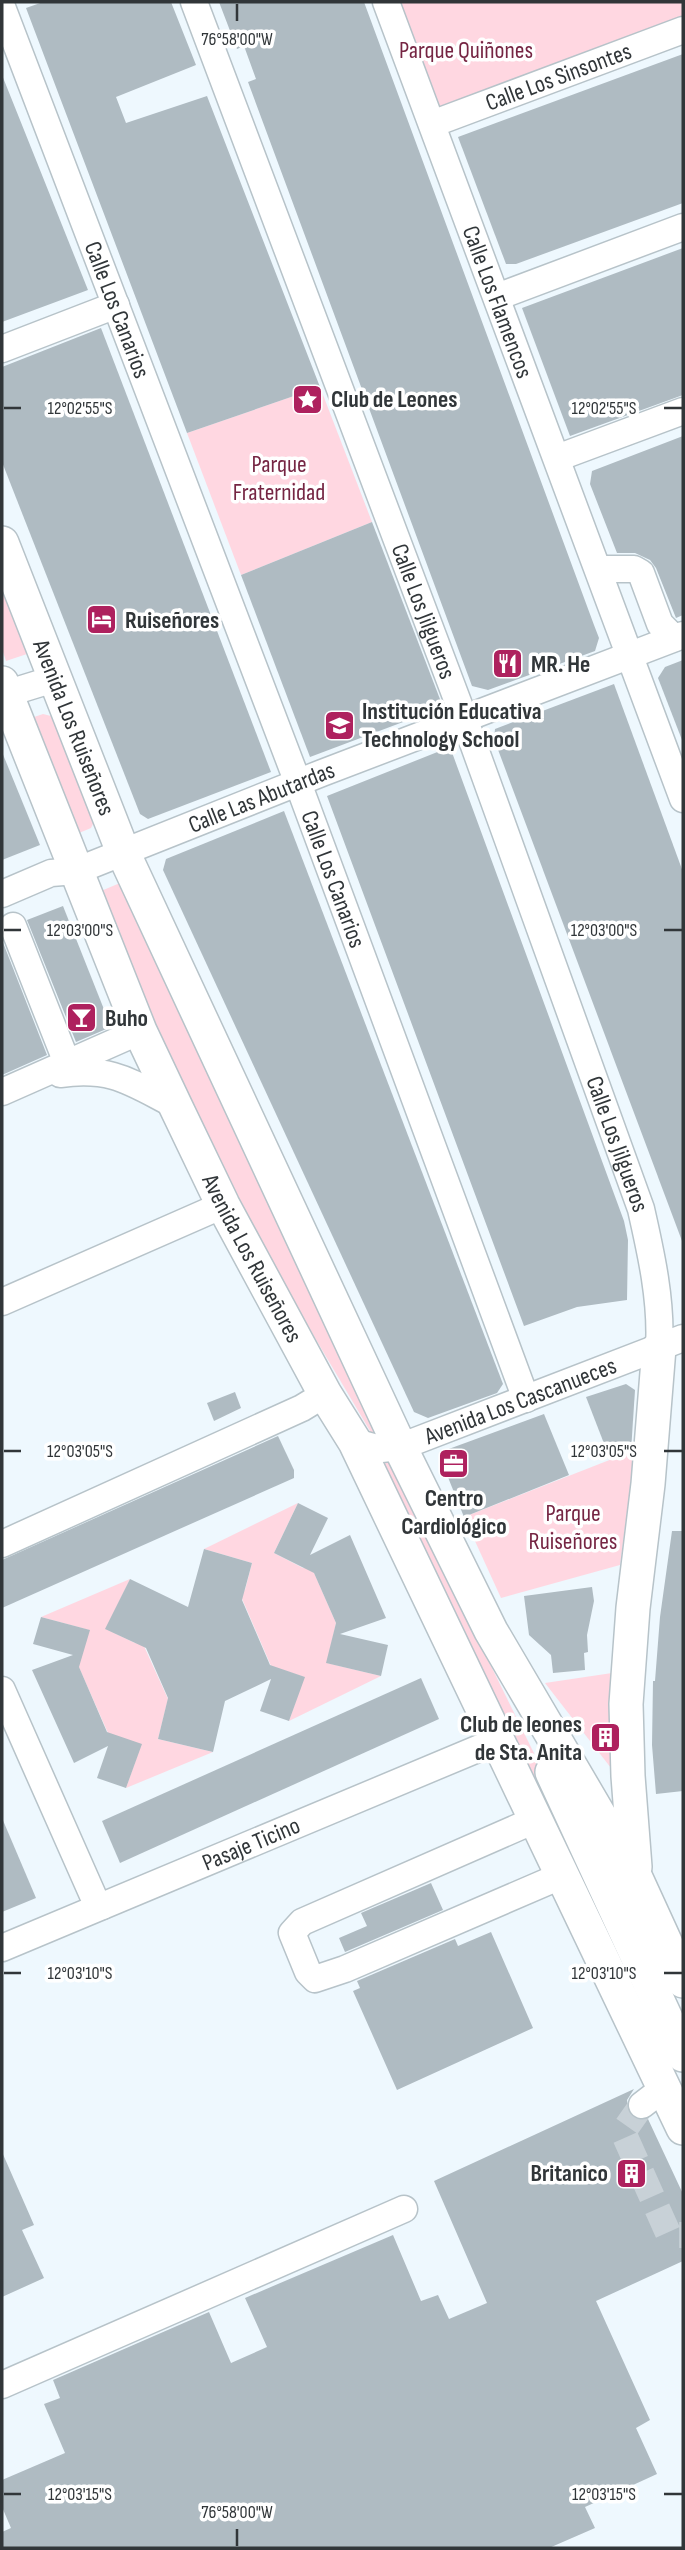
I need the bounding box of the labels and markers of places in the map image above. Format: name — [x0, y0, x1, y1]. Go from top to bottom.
place icon: Club de Leones — [291, 382, 325, 416]
place label: Club de Leones — [331, 385, 457, 414]
hotel icon: Ruiseñores — [85, 603, 119, 637]
place label: Ruiseñores — [125, 606, 219, 635]
restaurant icon: MR. He — [491, 647, 525, 681]
place label: MR. He — [531, 650, 590, 679]
place label: Institución Educativa Technology School — [362, 697, 542, 754]
school or university icon: Institución Educativa Technology School — [322, 708, 356, 742]
bar icon: Buho — [65, 1001, 99, 1035]
place label: Buho — [105, 1004, 148, 1033]
office icon: Centro Cardiológico — [437, 1447, 471, 1481]
place label: Centro Cardiológico — [401, 1484, 507, 1541]
place label: Club de leones de Sta. Anita — [460, 1710, 582, 1767]
building icon: Club de leones de Sta. Anita — [588, 1721, 622, 1755]
building icon: Britanico — [614, 2156, 648, 2190]
place label: Britanico — [530, 2159, 608, 2188]

